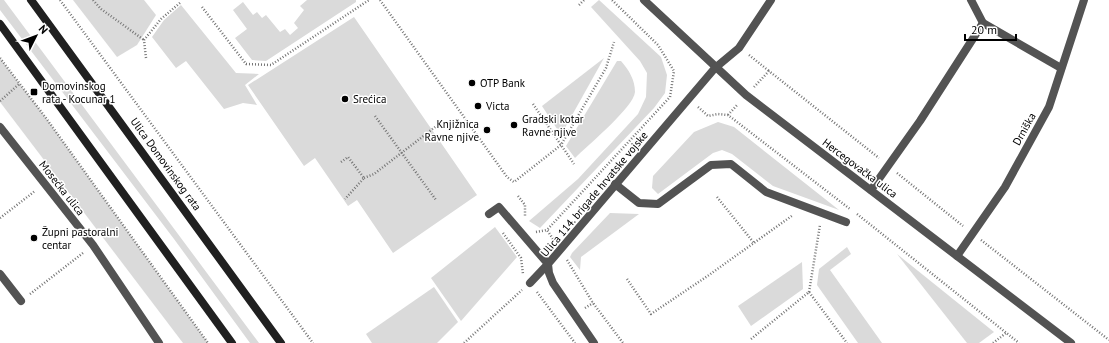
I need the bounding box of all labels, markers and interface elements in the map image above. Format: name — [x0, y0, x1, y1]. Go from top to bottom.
north arrow — [16, 16, 56, 56]
scale bar — [965, 16, 1016, 42]
text: N — [36, 22, 51, 37]
text: 20 m — [971, 22, 997, 37]
place label: OTP Bank — [480, 76, 526, 90]
marker: OTP Bank — [467, 78, 477, 88]
place label: Domovinskog rata - Kocunar 1 — [42, 79, 116, 106]
marker: Domovinskog rata - Kocunar 1 — [29, 87, 39, 97]
place label: Srećica — [353, 92, 386, 106]
marker: Srećica — [340, 94, 350, 104]
place label: Victa — [485, 99, 509, 113]
marker: Victa — [473, 101, 483, 111]
street label: Drniška — [1009, 110, 1039, 148]
place label: Gradski kotar Ravne njive — [522, 112, 584, 139]
street label: Ulica Domovinskog rata — [128, 115, 204, 213]
place label: Knjižnica Ravne njive — [425, 117, 479, 144]
marker: Gradski kotar Ravne njive — [509, 120, 519, 130]
marker: Knjižnica Ravne njive — [482, 125, 492, 135]
street label: Ulica 114. brigade hrvatske vojske — [537, 128, 651, 260]
street label: Hercegovačka ulica — [820, 135, 900, 201]
street label: Mosećka ulica — [36, 158, 88, 218]
place label: Župni pastoralni centar — [42, 225, 119, 252]
marker: Župni pastoralni centar — [29, 233, 39, 243]

